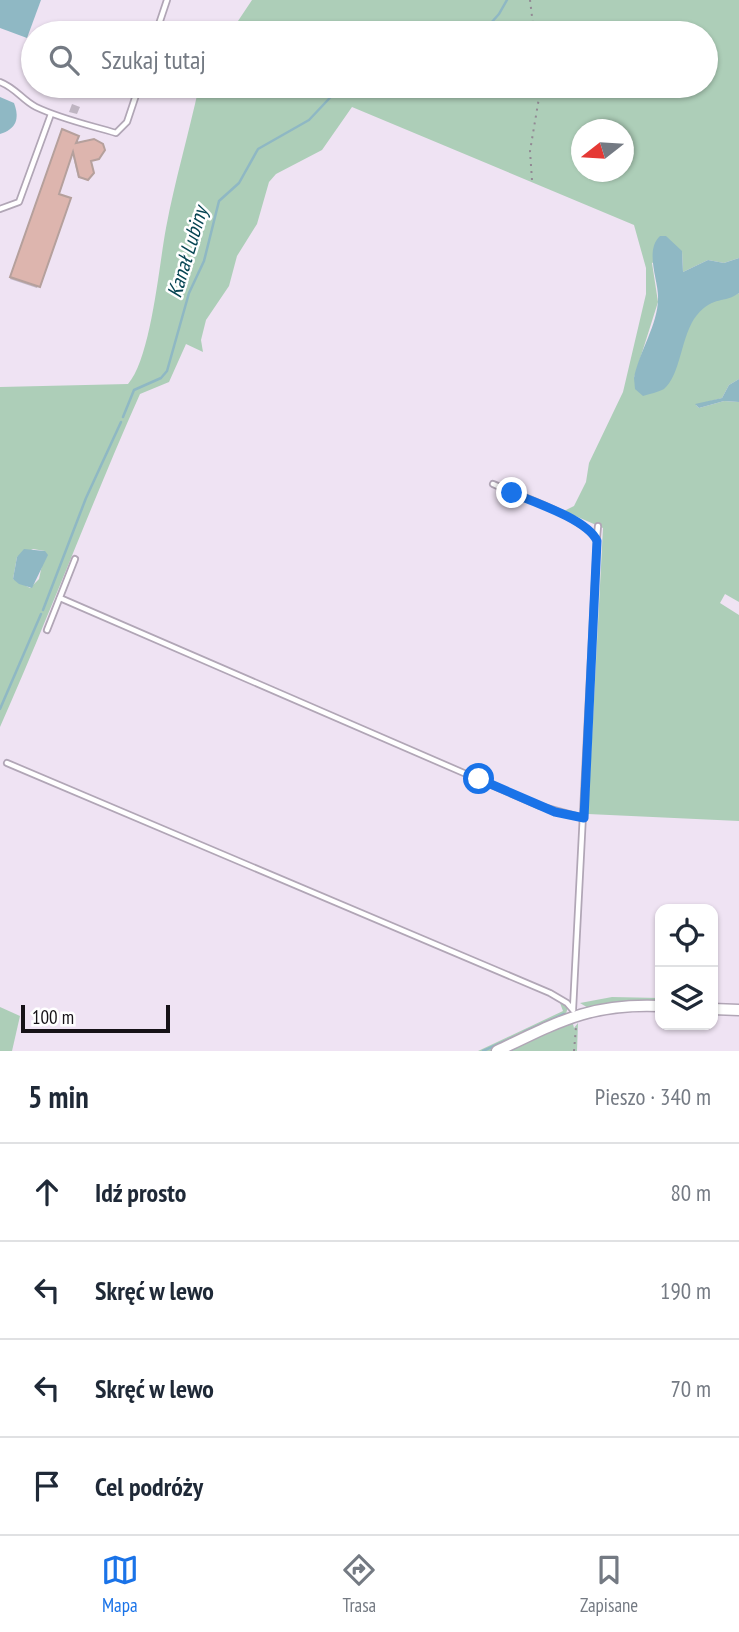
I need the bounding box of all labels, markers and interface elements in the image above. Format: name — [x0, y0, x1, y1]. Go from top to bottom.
search box — [21, 21, 718, 98]
icon: search — [45, 41, 83, 79]
text: Szukaj tutaj — [101, 43, 206, 76]
north arrow — [571, 119, 634, 182]
water label: Kanał Lubiny — [160, 200, 215, 301]
route end — [496, 477, 527, 508]
route start — [463, 763, 494, 794]
map controls — [655, 904, 718, 1030]
button: locate — [655, 904, 718, 967]
button: layers — [655, 967, 718, 1030]
scale bar — [21, 1002, 170, 1034]
text: 100 m — [32, 1005, 74, 1029]
text: 5 min — [28, 1077, 89, 1116]
text: Pieszo · 340 m — [595, 1082, 711, 1111]
icon: ahead — [28, 1173, 66, 1211]
text: Idź prosto — [95, 1176, 186, 1209]
text: 80 m — [670, 1178, 711, 1207]
icon: left — [28, 1271, 66, 1309]
text: Skręć w lewo — [95, 1274, 214, 1307]
text: 190 m — [660, 1276, 711, 1305]
icon: left — [28, 1369, 66, 1407]
text: Skręć w lewo — [95, 1372, 214, 1405]
text: 70 m — [670, 1374, 711, 1403]
icon: arrive — [28, 1467, 66, 1505]
text: Cel podróży — [95, 1470, 203, 1503]
tab: Mapa — [101, 1551, 139, 1617]
tab: Trasa — [340, 1551, 378, 1617]
tab: Zapisane — [580, 1551, 638, 1617]

